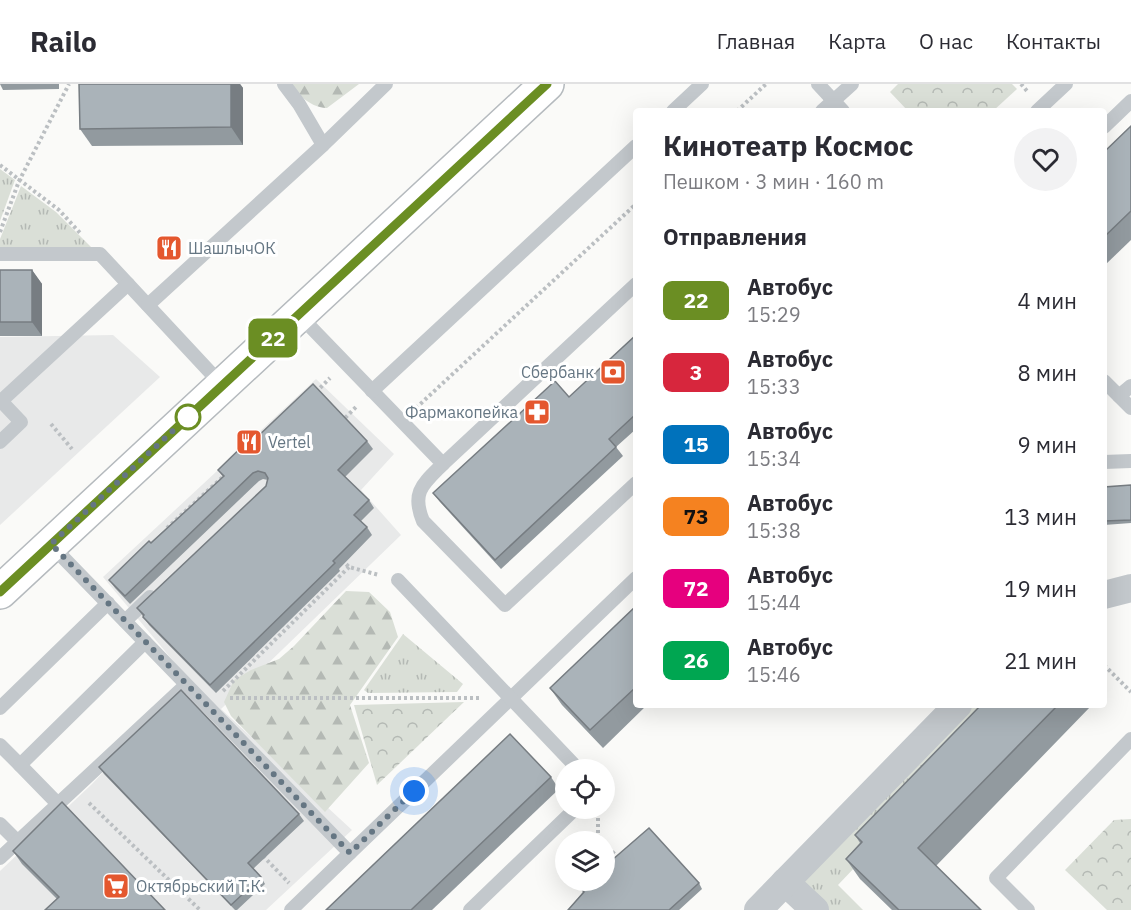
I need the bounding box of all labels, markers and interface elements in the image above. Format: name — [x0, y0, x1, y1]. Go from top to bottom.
text: Railo — [30, 23, 97, 60]
text: Главная — [717, 27, 795, 55]
text: Карта — [828, 27, 886, 55]
text: О нас — [919, 27, 973, 55]
text: Контакты — [1006, 27, 1101, 55]
text: Кинотеатр Космос — [663, 127, 914, 164]
button: heart — [1014, 128, 1077, 191]
text: Пешком · 3 мин · 160 m — [663, 168, 884, 195]
text: Отправления — [663, 222, 807, 251]
restaurant icon: ШашлычОК — [154, 233, 184, 263]
place label: ШашлычОК — [188, 238, 276, 258]
text: Автобус — [747, 272, 833, 301]
text: 22 — [683, 286, 709, 314]
text: 4 мин — [1017, 286, 1077, 315]
text: 15:29 — [747, 301, 801, 328]
line badge: 22 — [246, 318, 300, 358]
text: 22 — [260, 324, 286, 352]
text: Автобус — [747, 344, 833, 373]
bank icon: Сбербанк — [598, 357, 628, 387]
text: 3 — [690, 358, 702, 386]
text: 8 мин — [1017, 358, 1077, 387]
place label: Сбербанк — [521, 362, 594, 382]
text: 15:33 — [747, 373, 801, 400]
pharmacy icon: Фармакопейка — [522, 397, 552, 427]
place label: Фармакопейка — [405, 402, 518, 422]
unlabelled marker — [175, 404, 201, 430]
text: Автобус — [747, 416, 833, 445]
restaurant icon: Vertel — [234, 427, 264, 457]
text: 15 — [683, 430, 709, 458]
text: 9 мин — [1017, 430, 1077, 459]
place label: Vertel — [268, 432, 311, 452]
text: 15:34 — [747, 445, 801, 472]
text: Автобус — [747, 488, 833, 517]
text: 73 — [683, 502, 709, 530]
text: 13 мин — [1004, 502, 1077, 531]
text: 15:38 — [747, 517, 801, 544]
text: Автобус — [747, 560, 833, 589]
text: 72 — [683, 574, 709, 602]
text: 19 мин — [1004, 574, 1077, 603]
text: 15:44 — [747, 589, 801, 616]
text: Автобус — [747, 632, 833, 661]
text: 26 — [683, 646, 709, 674]
text: 21 мин — [1004, 646, 1077, 675]
text: 15:46 — [747, 661, 801, 688]
map controls — [555, 759, 615, 891]
button: locate — [555, 759, 615, 819]
your location — [399, 776, 429, 806]
button: layers — [555, 831, 615, 891]
supermarket icon: Октябрьский Т.К. — [101, 871, 131, 901]
place label: Октябрьский Т.К. — [136, 876, 265, 896]

